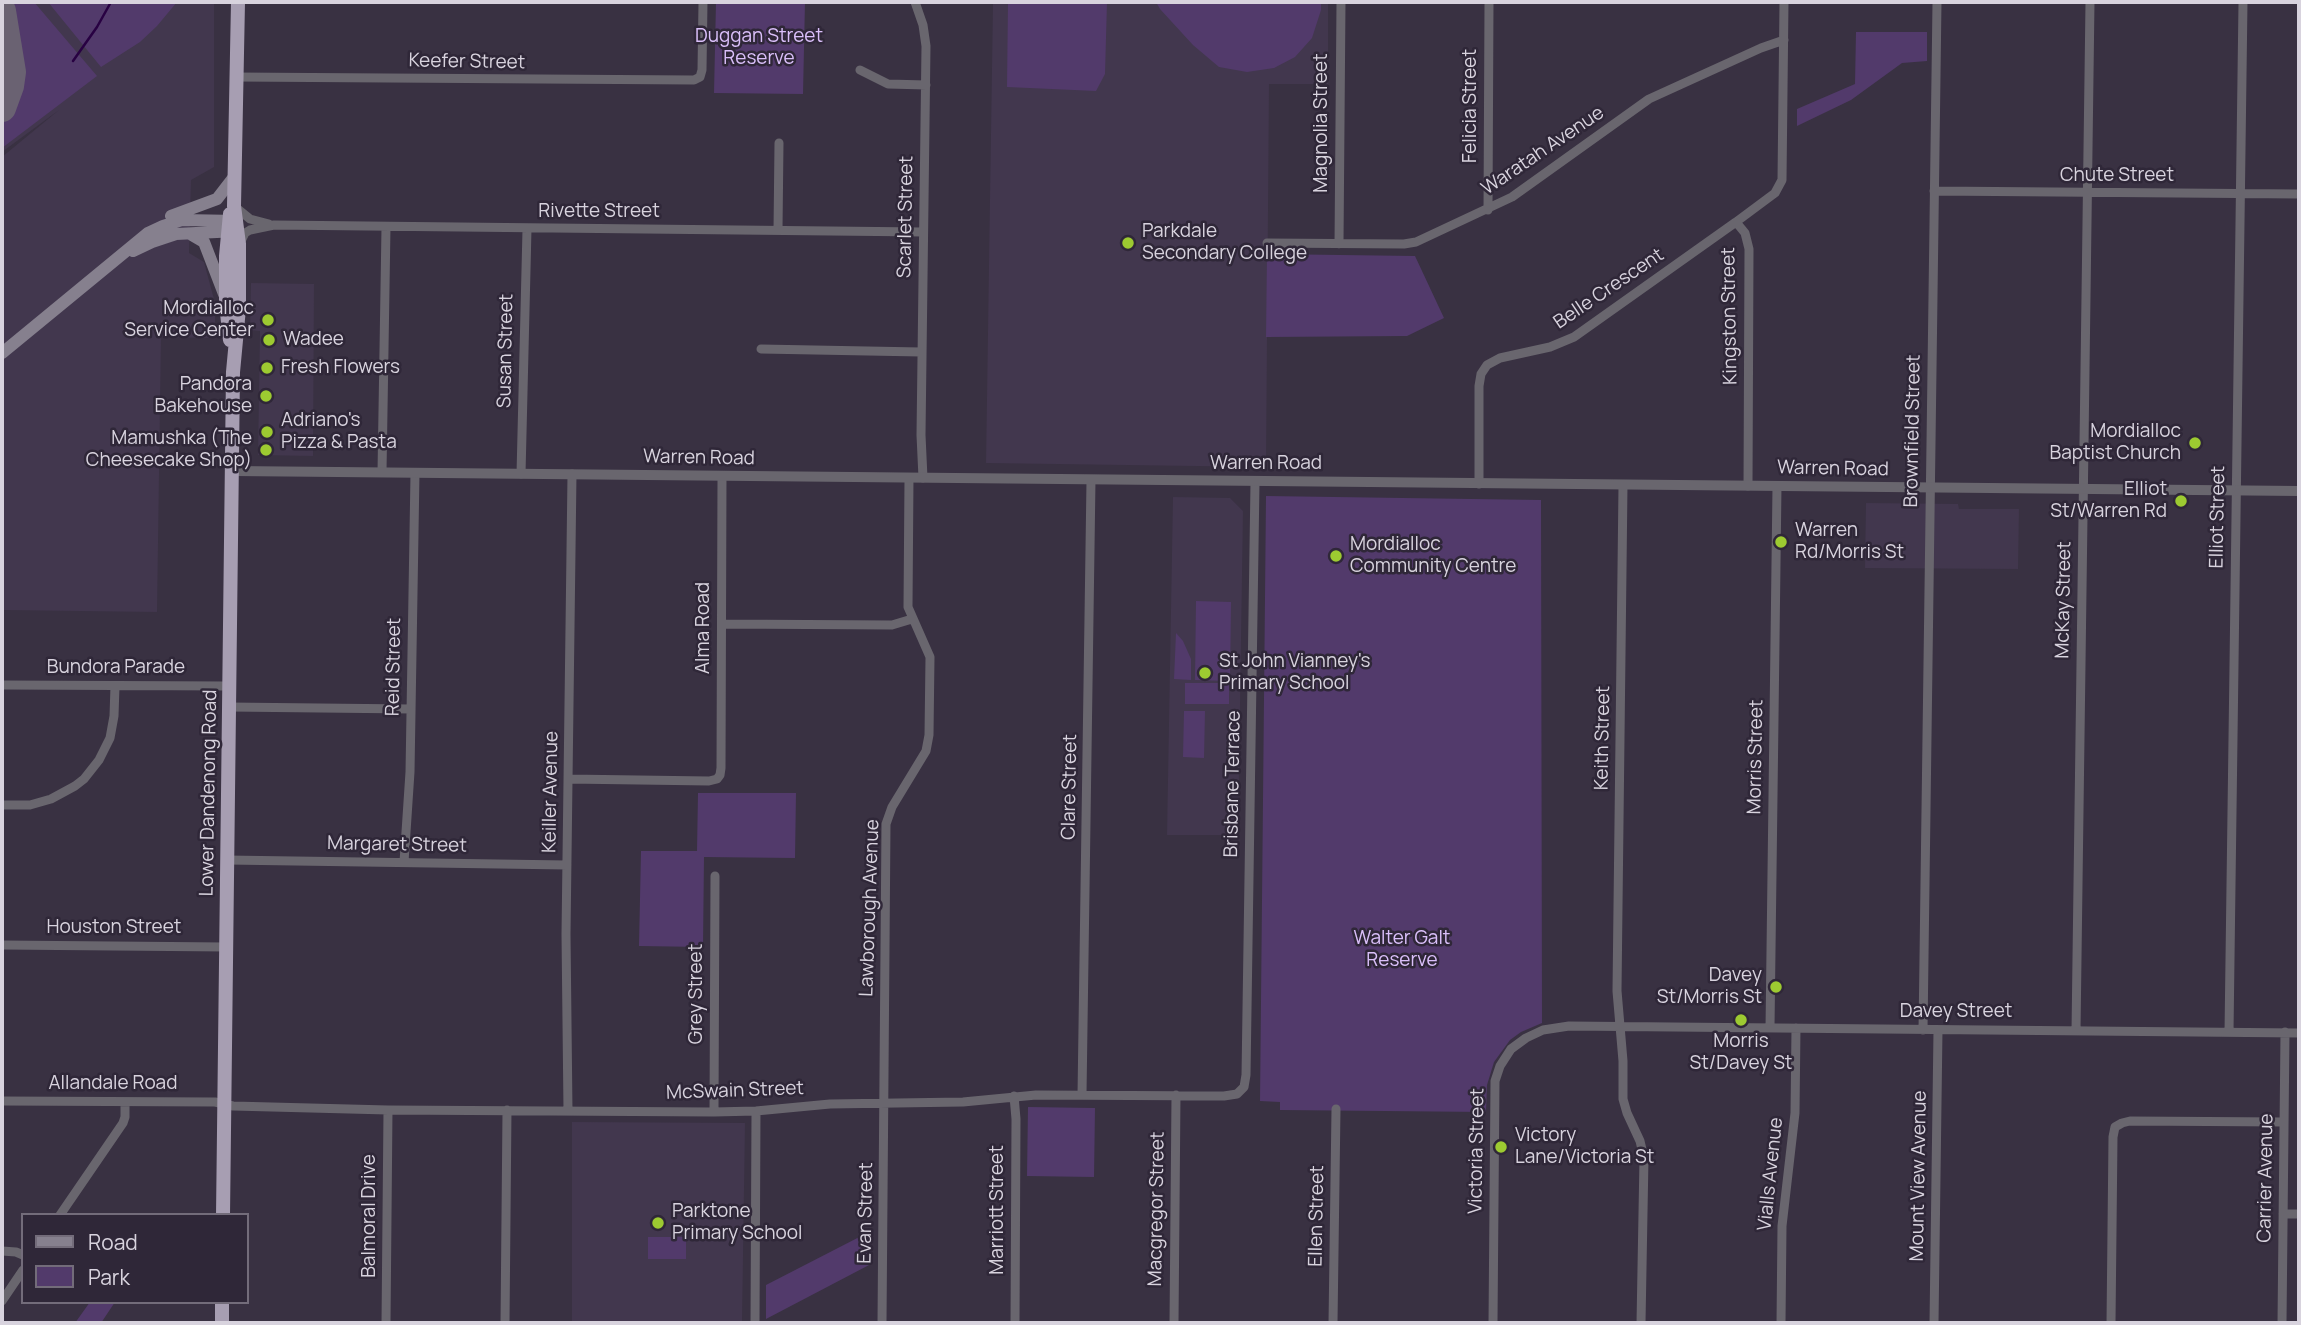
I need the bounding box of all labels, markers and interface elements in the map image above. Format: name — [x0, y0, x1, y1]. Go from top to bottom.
park label: Duggan Street Reserve — [695, 26, 823, 70]
street label: Felicia Street — [1460, 49, 1482, 163]
street label: Keefer Street — [408, 50, 526, 74]
street label: Magnolia Street — [1311, 53, 1333, 193]
street label: Waratah Avenue — [1477, 102, 1609, 200]
street label: Scarlet Street — [894, 156, 918, 278]
street label: Chute Street — [2060, 165, 2174, 187]
street label: Rivette Street — [538, 201, 660, 223]
place label: Parkdale Secondary College — [1142, 221, 1307, 265]
marker: Parkdale Secondary College — [1120, 235, 1136, 251]
street label: Belle Crescent — [1550, 244, 1668, 334]
street label: Kingston Street — [1717, 247, 1743, 385]
street label: Susan Street — [494, 294, 518, 408]
place label: Mordialloc Service Center — [124, 298, 254, 342]
marker: Mordialloc Service Center — [260, 312, 276, 328]
place label: Wadee — [283, 329, 344, 351]
marker: Wadee — [261, 332, 277, 348]
street label: Brownfield Street — [1900, 354, 1926, 508]
place label: Fresh Flowers — [281, 357, 400, 379]
marker: Fresh Flowers — [259, 360, 275, 376]
place label: Pandora Bakehouse — [155, 374, 252, 418]
marker: Pandora Bakehouse — [258, 388, 274, 404]
place label: Adriano's Pizza & Pasta — [281, 410, 397, 454]
place label: Mordialloc Baptist Church — [2049, 421, 2181, 465]
marker: Adriano's Pizza & Pasta — [259, 424, 275, 440]
place label: Mamushka (The Cheesecake Shop) — [86, 428, 252, 472]
marker: Mordialloc Baptist Church — [2187, 435, 2203, 451]
marker: Mamushka (The Cheesecake Shop) — [258, 442, 274, 458]
street label: Warren Road — [643, 446, 755, 470]
street label: Warren Road — [1210, 453, 1322, 475]
street label: Warren Road — [1777, 457, 1889, 481]
street label: Elliot Street — [2206, 466, 2230, 568]
place label: Elliot St/Warren Rd — [2050, 479, 2167, 523]
marker: Elliot St/Warren Rd — [2173, 493, 2189, 509]
place label: Warren Rd/Morris St — [1795, 520, 1904, 564]
place label: Mordialloc Community Centre — [1350, 534, 1516, 578]
marker: Warren Rd/Morris St — [1773, 534, 1789, 550]
street label: McKay Street — [2052, 541, 2076, 659]
marker: Mordialloc Community Centre — [1328, 548, 1344, 564]
street label: Alma Road — [693, 582, 715, 674]
street label: Reid Street — [382, 618, 406, 716]
place label: St John Vianney's Primary School — [1219, 651, 1371, 695]
street label: Bundora Parade — [47, 657, 185, 679]
marker: St John Vianney's Primary School — [1197, 665, 1213, 681]
street label: Keith Street — [1591, 686, 1615, 790]
street label: Lower Dandenong Road — [196, 689, 222, 897]
street label: Morris Street — [1744, 699, 1768, 815]
street label: Brisbane Terrace — [1220, 710, 1246, 858]
street label: Keiller Avenue — [539, 731, 563, 853]
street label: Clare Street — [1058, 734, 1082, 840]
street label: Lawborough Avenue — [856, 819, 884, 997]
street label: Margaret Street — [327, 832, 467, 858]
street label: Houston Street — [47, 917, 181, 939]
park label: Walter Galt Reserve — [1354, 928, 1450, 972]
street label: Grey Street — [686, 944, 708, 1044]
place label: Davey St/Morris St — [1657, 965, 1762, 1009]
marker: Davey St/Morris St — [1768, 979, 1784, 995]
street label: Davey Street — [1900, 1001, 2012, 1023]
marker: Morris St/Davey St — [1733, 1012, 1749, 1028]
place label: Morris St/Davey St — [1690, 1031, 1792, 1075]
street label: Allandale Road — [49, 1073, 177, 1095]
street label: McSwain Street — [666, 1077, 804, 1105]
street label: Victoria Street — [1465, 1088, 1489, 1214]
street label: Mount View Avenue — [1906, 1090, 1932, 1262]
street label: Carrier Avenue — [2253, 1113, 2279, 1243]
street label: Vialls Avenue — [1754, 1116, 1788, 1232]
place label: Victory Lane/Victoria St — [1515, 1125, 1654, 1169]
street label: Macgregor Street — [1144, 1131, 1170, 1287]
marker: Victory Lane/Victoria St — [1493, 1139, 1509, 1155]
street label: Marriott Street — [987, 1145, 1009, 1275]
street label: Balmoral Drive — [359, 1154, 381, 1278]
street label: Evan Street — [854, 1162, 878, 1264]
street label: Ellen Street — [1305, 1165, 1329, 1267]
place label: Parktone Primary School — [672, 1201, 802, 1245]
legend — [21, 1213, 248, 1304]
marker: Parktone Primary School — [650, 1215, 666, 1231]
text: Road — [88, 1228, 138, 1256]
text: Park — [88, 1263, 130, 1291]

